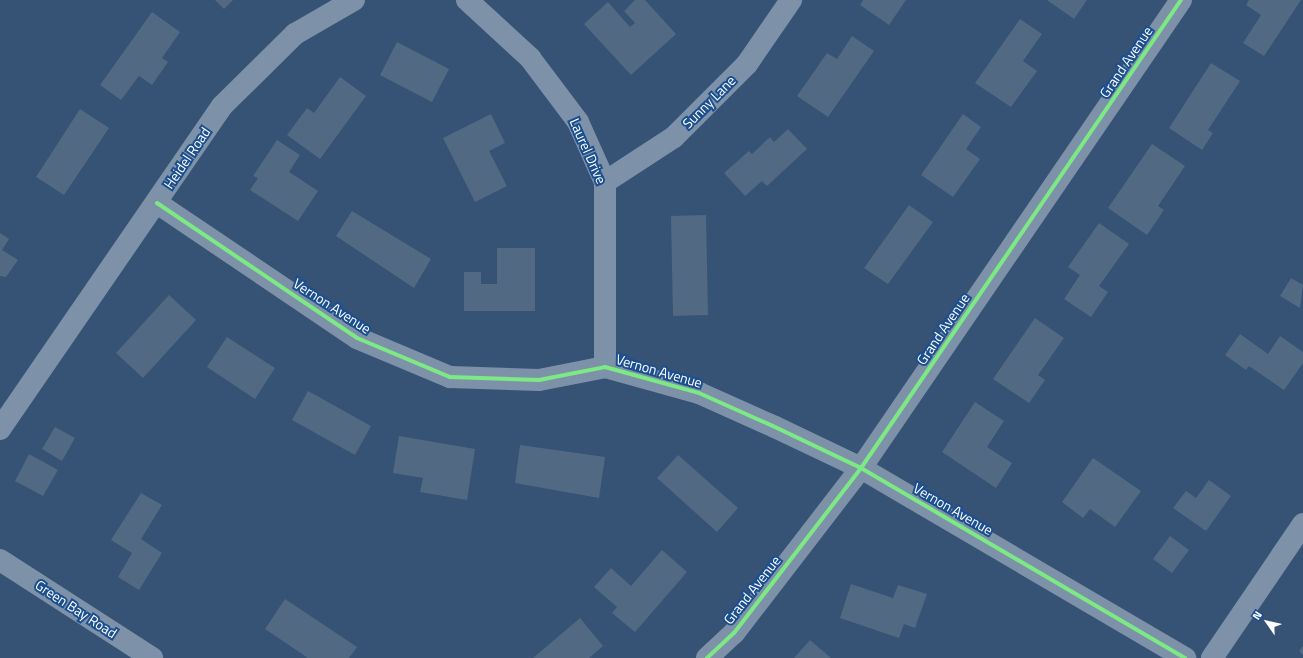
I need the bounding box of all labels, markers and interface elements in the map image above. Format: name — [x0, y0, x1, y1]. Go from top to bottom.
street label: Grand Avenue — [1096, 23, 1156, 101]
street label: Sunny Lane — [679, 72, 739, 132]
street label: Laurel Drive — [566, 116, 610, 186]
street label: Heidel Road — [160, 124, 214, 192]
street label: Vernon Avenue — [290, 275, 374, 337]
street label: Grand Avenue — [913, 290, 973, 368]
street label: Vernon Avenue — [614, 351, 704, 391]
street label: Vernon Avenue — [910, 479, 996, 539]
street label: Grand Avenue — [720, 552, 784, 628]
street label: Green Bay Road — [32, 576, 120, 642]
north arrow — [1247, 602, 1287, 642]
text: N — [1248, 608, 1266, 623]

